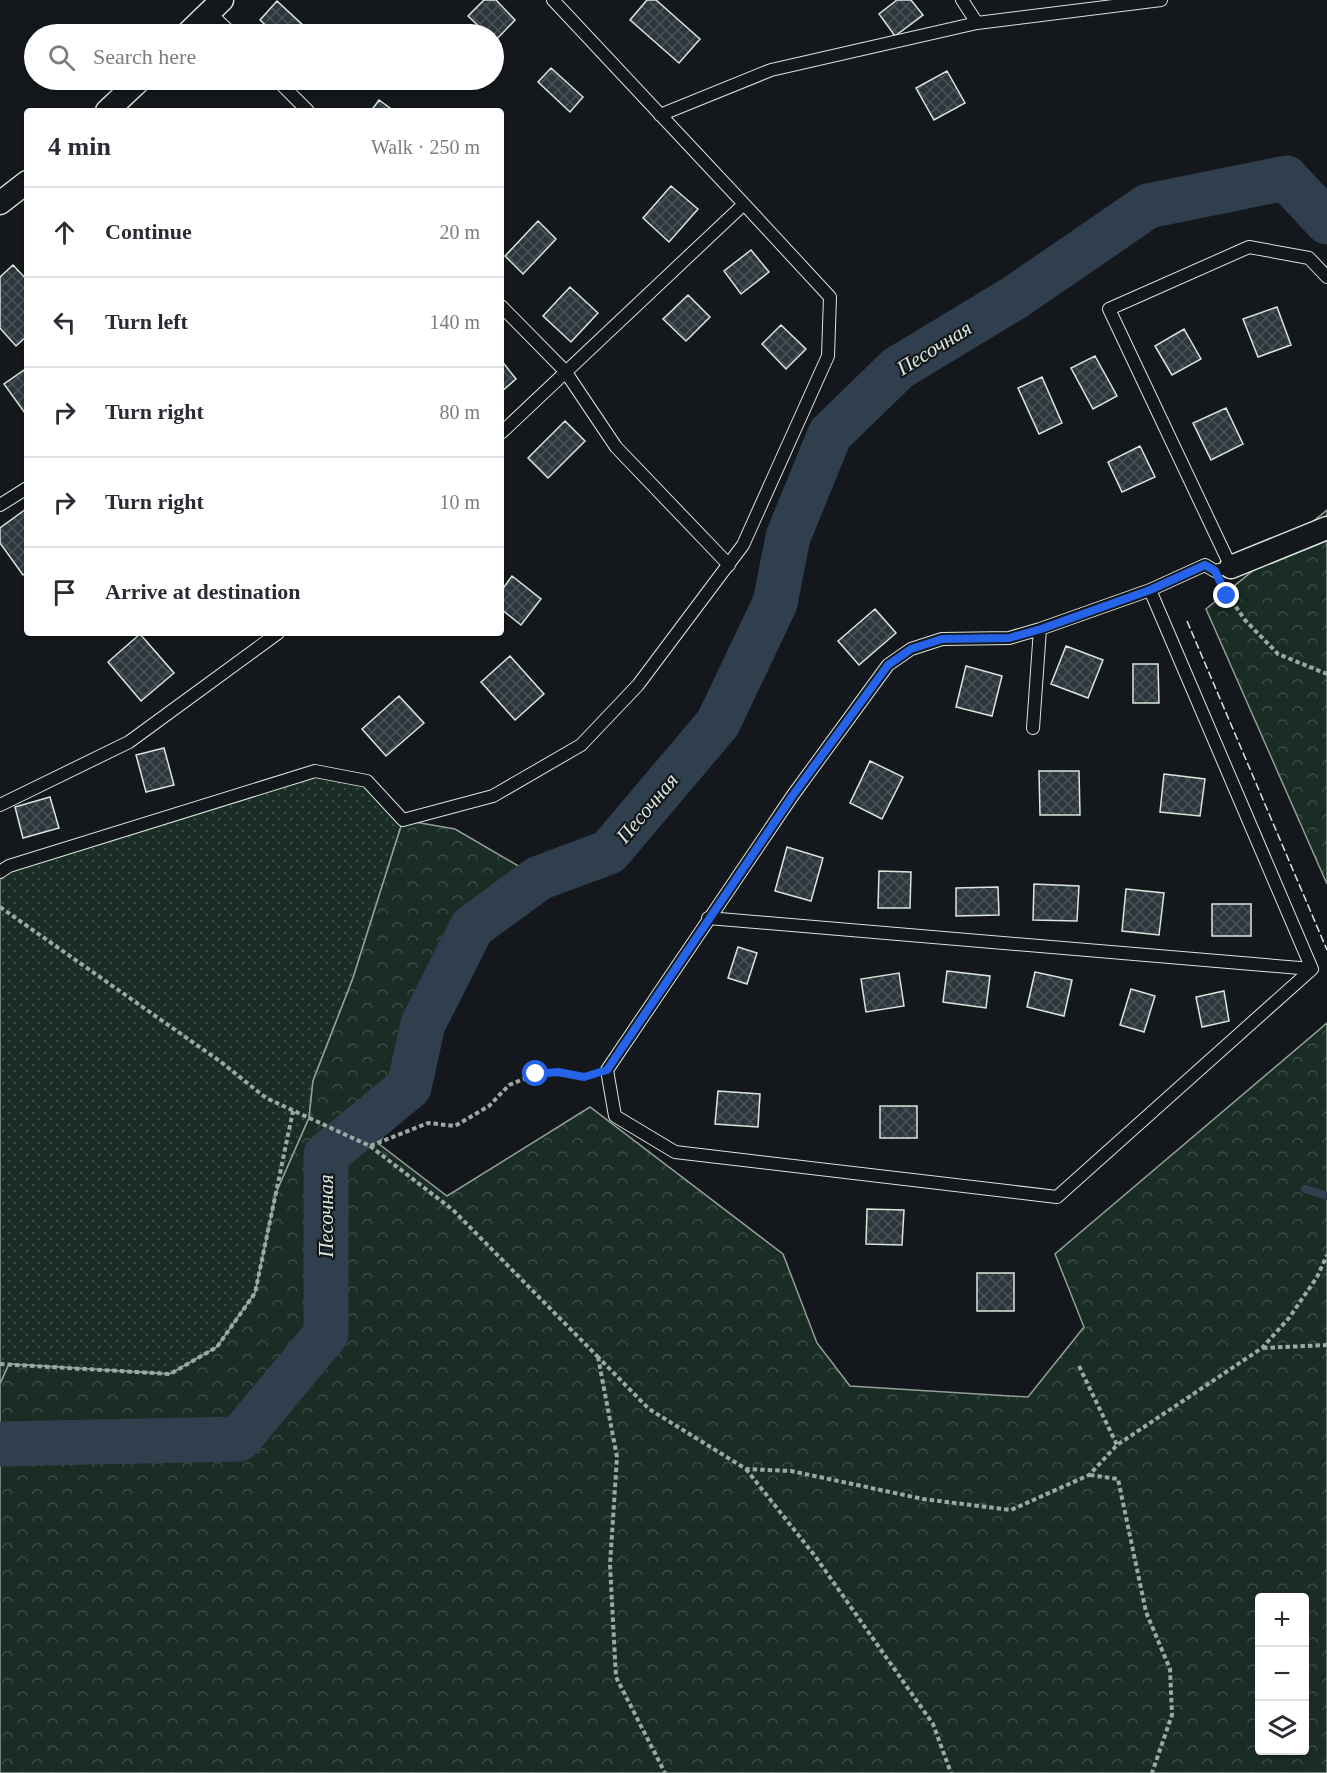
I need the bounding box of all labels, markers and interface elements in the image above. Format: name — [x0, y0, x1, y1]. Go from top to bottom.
search box — [24, 24, 504, 90]
icon: search — [45, 41, 78, 74]
text: Search here — [93, 44, 196, 69]
text: 4 min — [48, 132, 111, 161]
text: Walk · 250 m — [371, 136, 480, 158]
icon: ahead — [48, 216, 81, 249]
text: Continue — [105, 219, 192, 244]
text: 20 m — [439, 221, 480, 243]
icon: left — [48, 306, 81, 339]
text: Turn left — [105, 309, 188, 334]
text: 140 m — [429, 311, 480, 333]
water label: Песочная — [891, 316, 976, 381]
icon: right — [48, 396, 81, 429]
text: Turn right — [105, 399, 204, 424]
text: 80 m — [439, 401, 480, 423]
icon: right — [48, 486, 81, 519]
text: Turn right — [105, 489, 204, 514]
text: 10 m — [439, 491, 480, 513]
icon: arrive — [48, 576, 81, 609]
text: Arrive at destination — [105, 579, 301, 604]
route end — [1213, 582, 1239, 608]
water label: Песочная — [610, 768, 683, 849]
route start — [522, 1060, 548, 1086]
water label: Песочная — [314, 1174, 338, 1259]
map controls — [1255, 1593, 1309, 1755]
button: + — [1255, 1593, 1309, 1647]
button: − — [1255, 1647, 1309, 1701]
button: layers — [1255, 1701, 1309, 1755]

